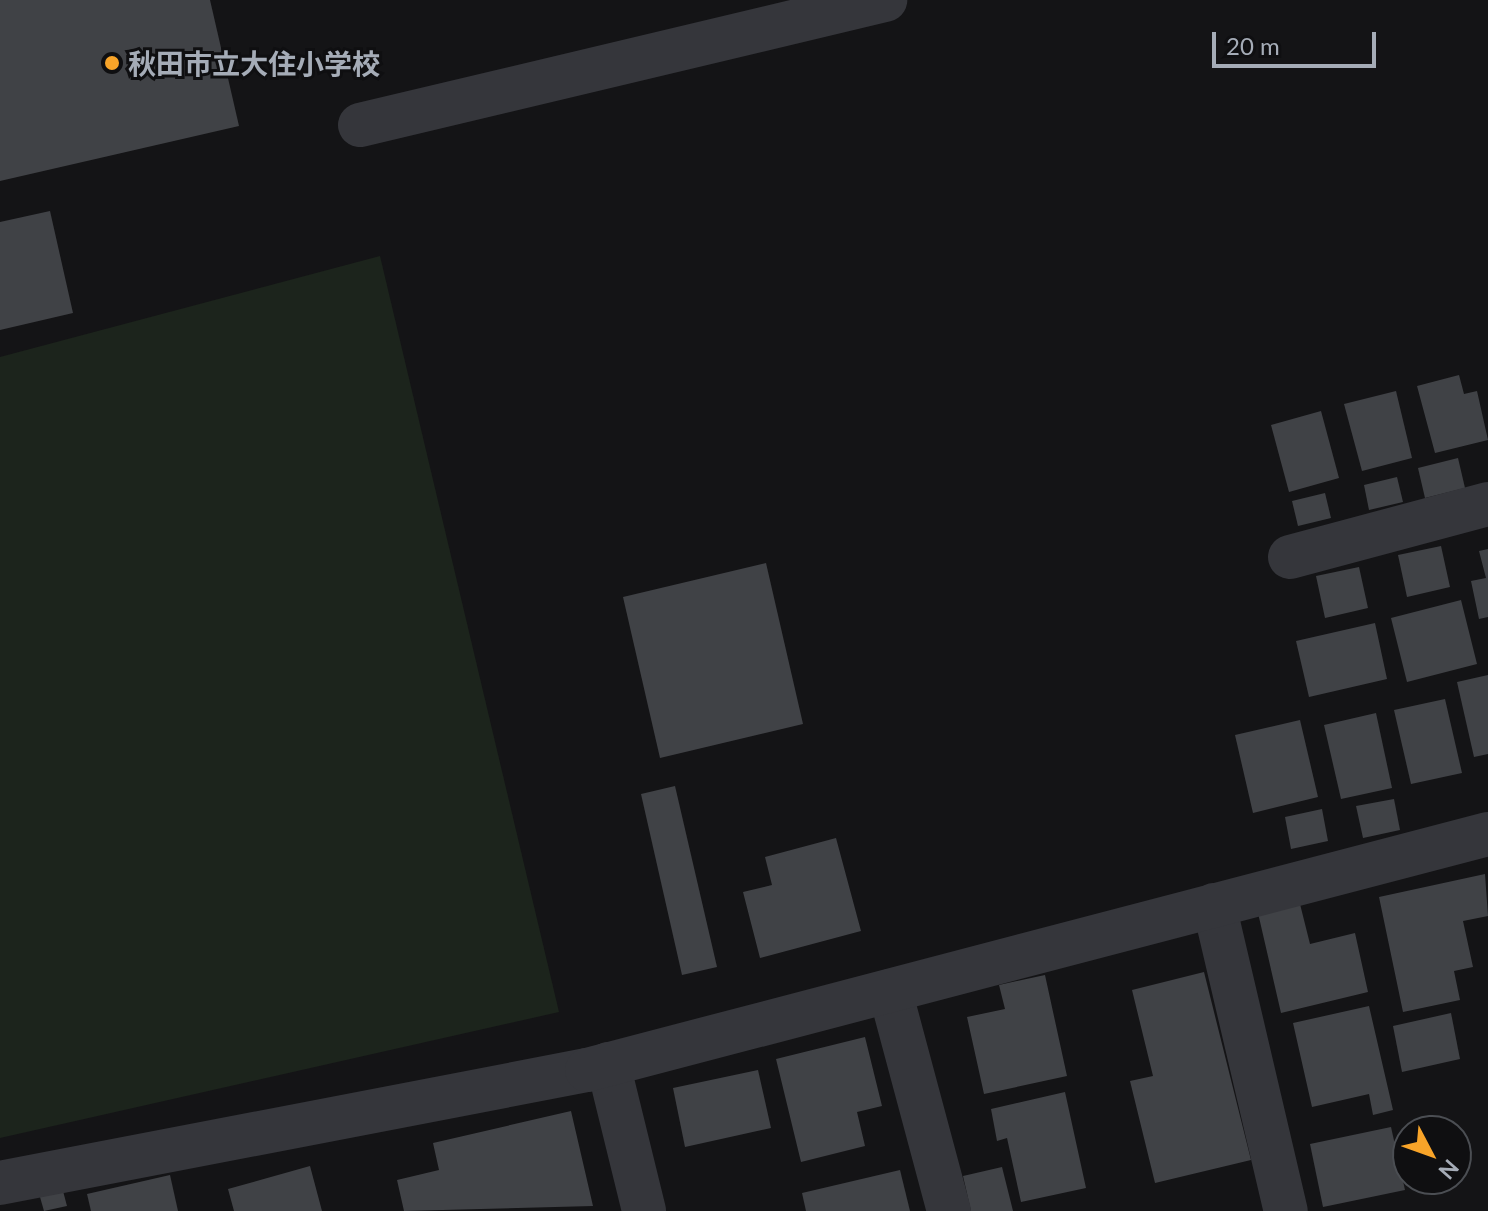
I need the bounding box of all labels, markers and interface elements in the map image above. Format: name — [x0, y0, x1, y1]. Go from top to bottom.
scale bar — [1216, 16, 1380, 66]
text: 20 m — [1226, 31, 1280, 60]
place label: 秋田市立大住小学校 — [128, 46, 380, 80]
marker: 秋田市立大住小学校 — [103, 54, 121, 72]
north arrow — [1392, 1115, 1472, 1195]
text: N — [1433, 1155, 1465, 1185]

